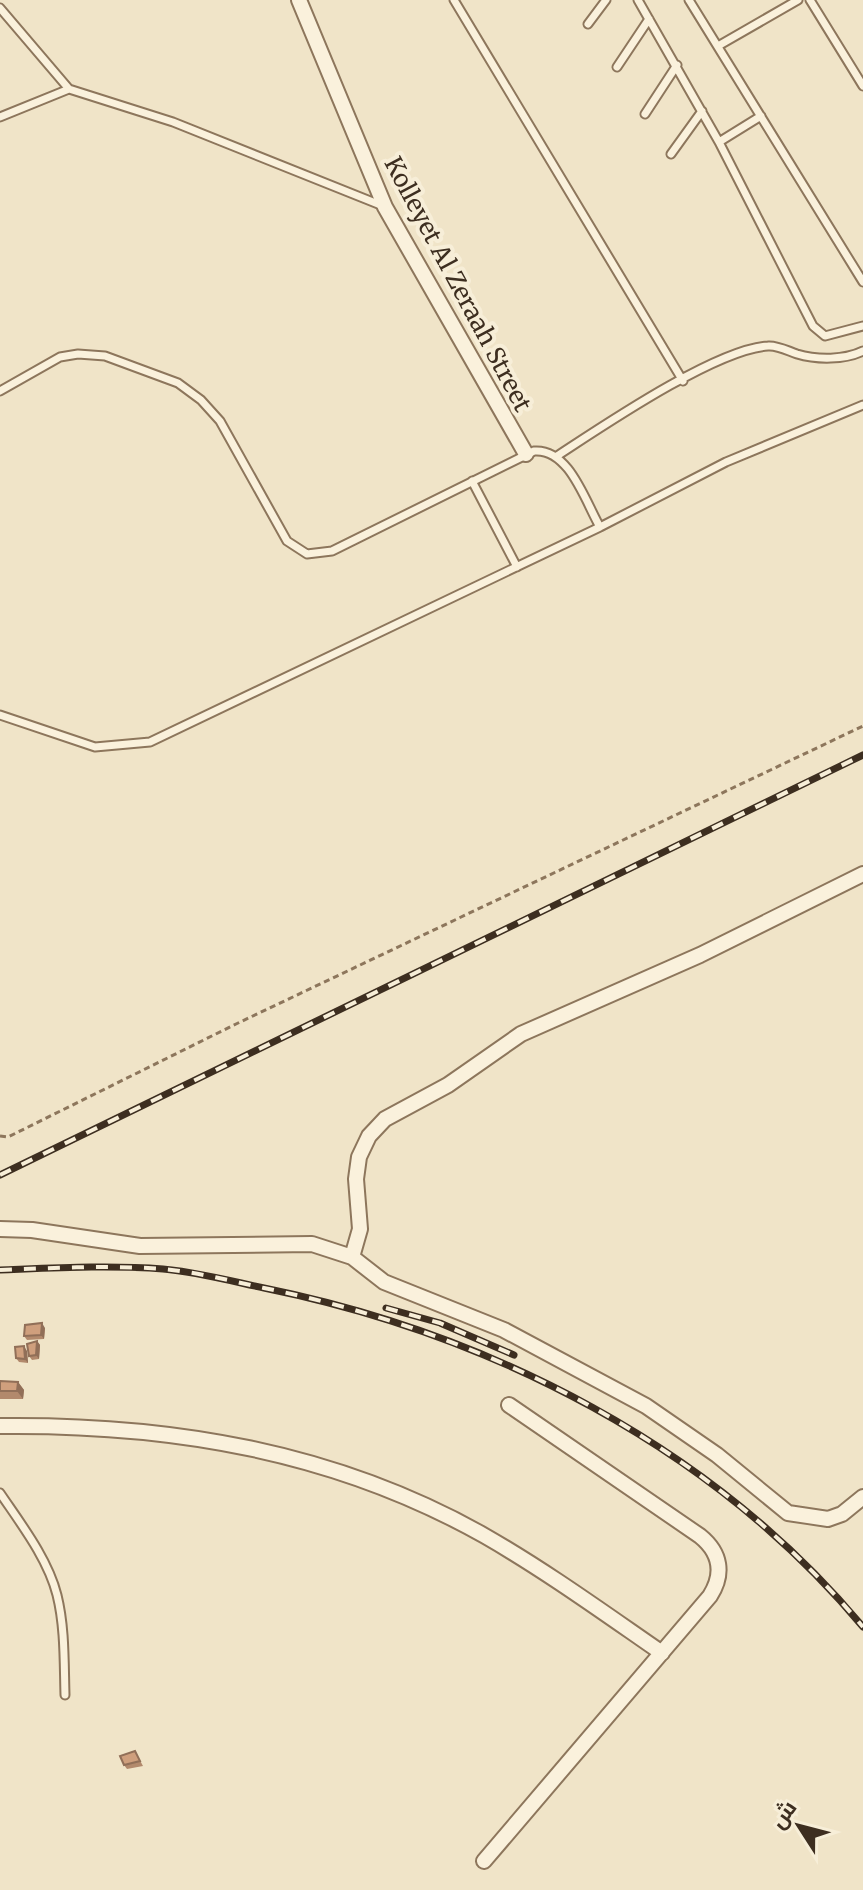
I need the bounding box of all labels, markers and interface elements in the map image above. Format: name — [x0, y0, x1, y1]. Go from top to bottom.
street label: Kolleyet Al Zeraah Street — [378, 151, 539, 417]
north arrow — [759, 1786, 839, 1866]
text: ش — [763, 1795, 802, 1834]

